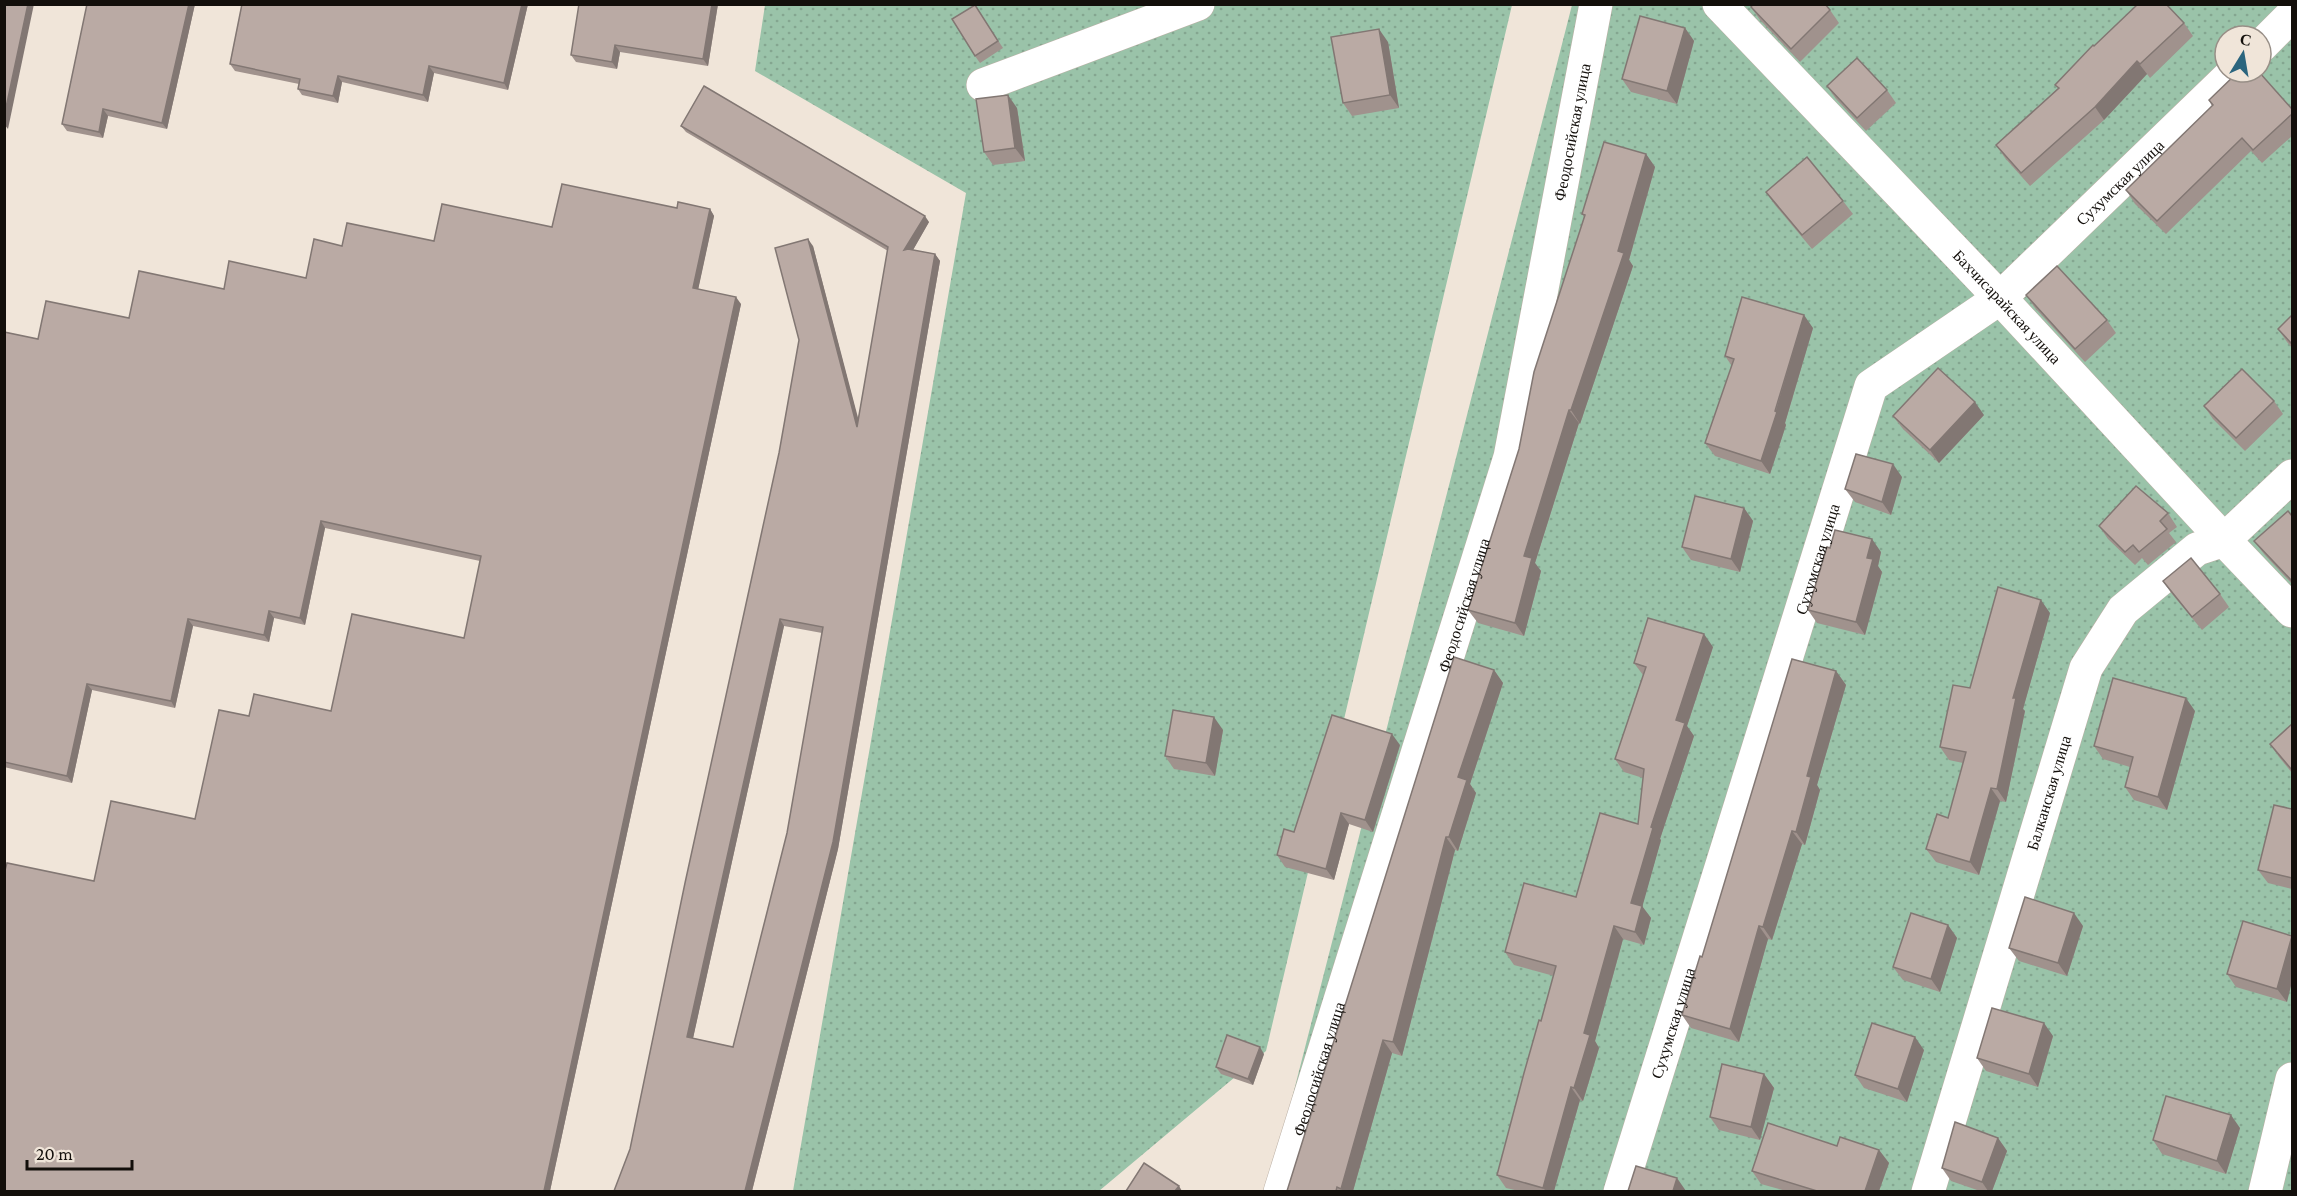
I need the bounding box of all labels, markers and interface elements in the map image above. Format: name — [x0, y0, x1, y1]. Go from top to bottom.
north arrow — [2213, 24, 2273, 84]
text: С — [2238, 30, 2253, 49]
street label: Феодосийская улица — [1551, 62, 1594, 202]
street label: Сухумская улица — [2073, 136, 2168, 229]
street label: Бахчисарайская улица — [1950, 246, 2064, 367]
street label: Сухумская улица — [1792, 502, 1843, 617]
street label: Феодосийская улица — [1435, 536, 1493, 674]
street label: Балканская улица — [2024, 733, 2074, 852]
street label: Сухумская улица — [1648, 966, 1698, 1081]
street label: Феодосийская улица — [1290, 1000, 1348, 1138]
scale bar — [27, 1133, 132, 1171]
text: 20 m — [36, 1144, 73, 1164]

